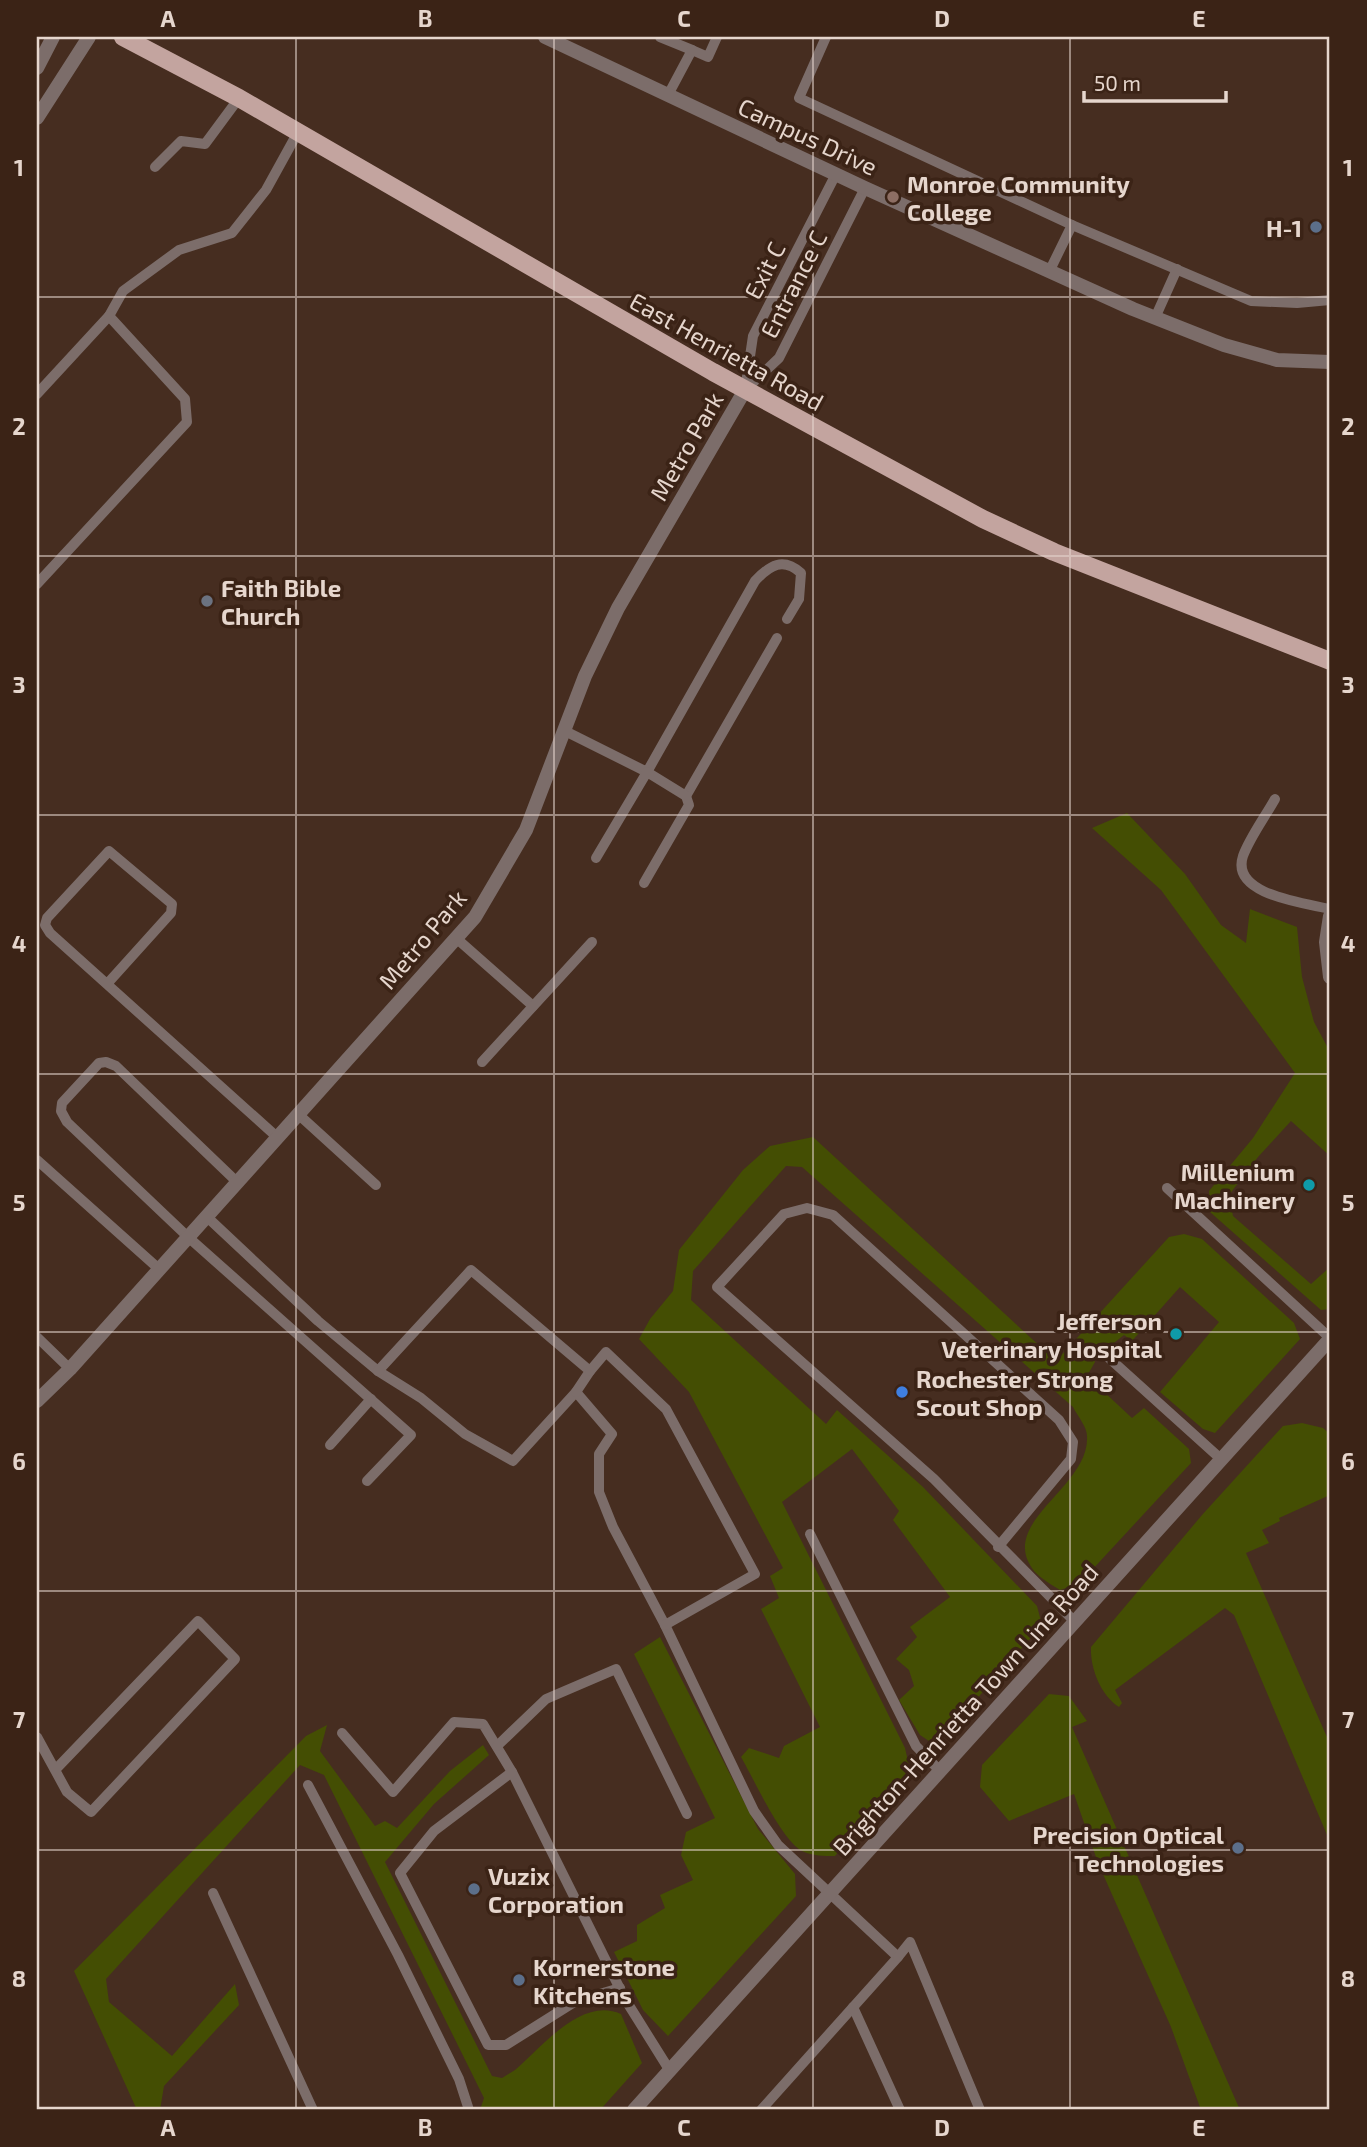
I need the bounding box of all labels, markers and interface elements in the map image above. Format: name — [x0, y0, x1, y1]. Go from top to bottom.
text: A — [160, 4, 176, 32]
text: B — [418, 4, 432, 32]
text: C — [677, 4, 691, 32]
text: D — [934, 4, 950, 32]
text: E — [1192, 4, 1206, 32]
scale bar — [1084, 60, 1225, 104]
text: 50 m — [1094, 70, 1141, 95]
street label: Campus Drive — [734, 91, 882, 181]
text: 1 — [14, 153, 24, 181]
text: 1 — [1343, 153, 1353, 181]
place label: Monroe Community College — [907, 169, 1130, 226]
marker: Monroe Community College — [885, 189, 901, 205]
place label: H-1 — [1266, 213, 1302, 242]
marker: H-1 — [1308, 219, 1324, 235]
street label: Entrance C — [754, 225, 832, 343]
street label: Exit C — [737, 237, 791, 303]
street label: East Henrietta Road — [625, 286, 829, 416]
street label: Metro Park — [643, 387, 729, 505]
text: 2 — [12, 412, 26, 440]
text: 2 — [1341, 412, 1355, 440]
place label: Faith Bible Church — [221, 573, 341, 630]
marker: Faith Bible Church — [199, 593, 215, 609]
text: 3 — [12, 670, 26, 698]
text: 3 — [1341, 670, 1355, 698]
street label: Metro Park — [372, 884, 472, 994]
text: 4 — [12, 929, 26, 957]
text: 4 — [1341, 929, 1355, 957]
place label: Millenium Machinery — [1174, 1157, 1295, 1214]
marker: Millenium Machinery — [1301, 1177, 1317, 1193]
text: 5 — [13, 1188, 25, 1216]
text: 5 — [1342, 1188, 1354, 1216]
place label: Jefferson Veterinary Hospital — [941, 1306, 1162, 1363]
marker: Jefferson Veterinary Hospital — [1168, 1326, 1184, 1342]
place label: Rochester Strong Scout Shop — [916, 1364, 1113, 1421]
marker: Rochester Strong Scout Shop — [894, 1384, 910, 1400]
text: 6 — [12, 1447, 26, 1475]
text: 6 — [1341, 1447, 1355, 1475]
street label: Brighton-Henrietta Town Line Road — [826, 1557, 1104, 1861]
text: 7 — [13, 1705, 25, 1733]
text: 7 — [1342, 1705, 1354, 1733]
place label: Precision Optical Technologies — [1032, 1820, 1224, 1877]
marker: Precision Optical Technologies — [1230, 1840, 1246, 1856]
place label: Vuzix Corporation — [488, 1861, 624, 1918]
marker: Vuzix Corporation — [466, 1881, 482, 1897]
place label: Kornerstone Kitchens — [533, 1952, 675, 2009]
text: 8 — [12, 1964, 26, 1992]
text: 8 — [1341, 1964, 1355, 1992]
marker: Kornerstone Kitchens — [511, 1972, 527, 1988]
text: A — [160, 2113, 176, 2141]
text: B — [418, 2113, 432, 2141]
text: C — [677, 2113, 691, 2141]
text: D — [934, 2113, 950, 2141]
text: E — [1192, 2113, 1206, 2141]

